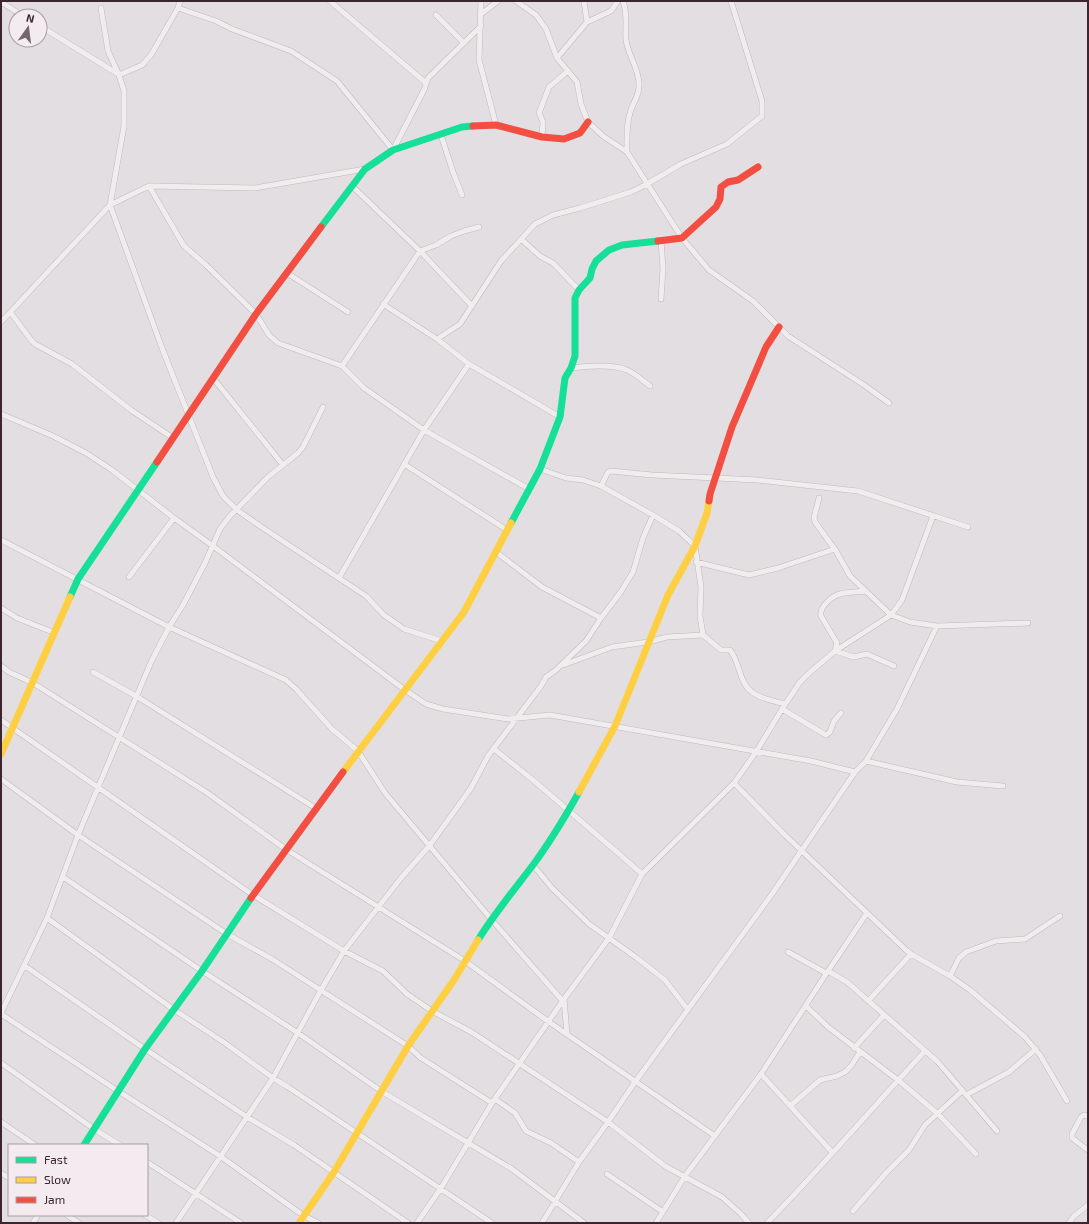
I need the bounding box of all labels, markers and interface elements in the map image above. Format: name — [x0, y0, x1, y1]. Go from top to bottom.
north arrow — [8, 8, 48, 48]
text: N — [25, 11, 36, 25]
legend — [8, 1144, 148, 1216]
text: Fast — [44, 1152, 68, 1166]
text: Slow — [44, 1172, 71, 1186]
text: Jam — [44, 1192, 65, 1206]

